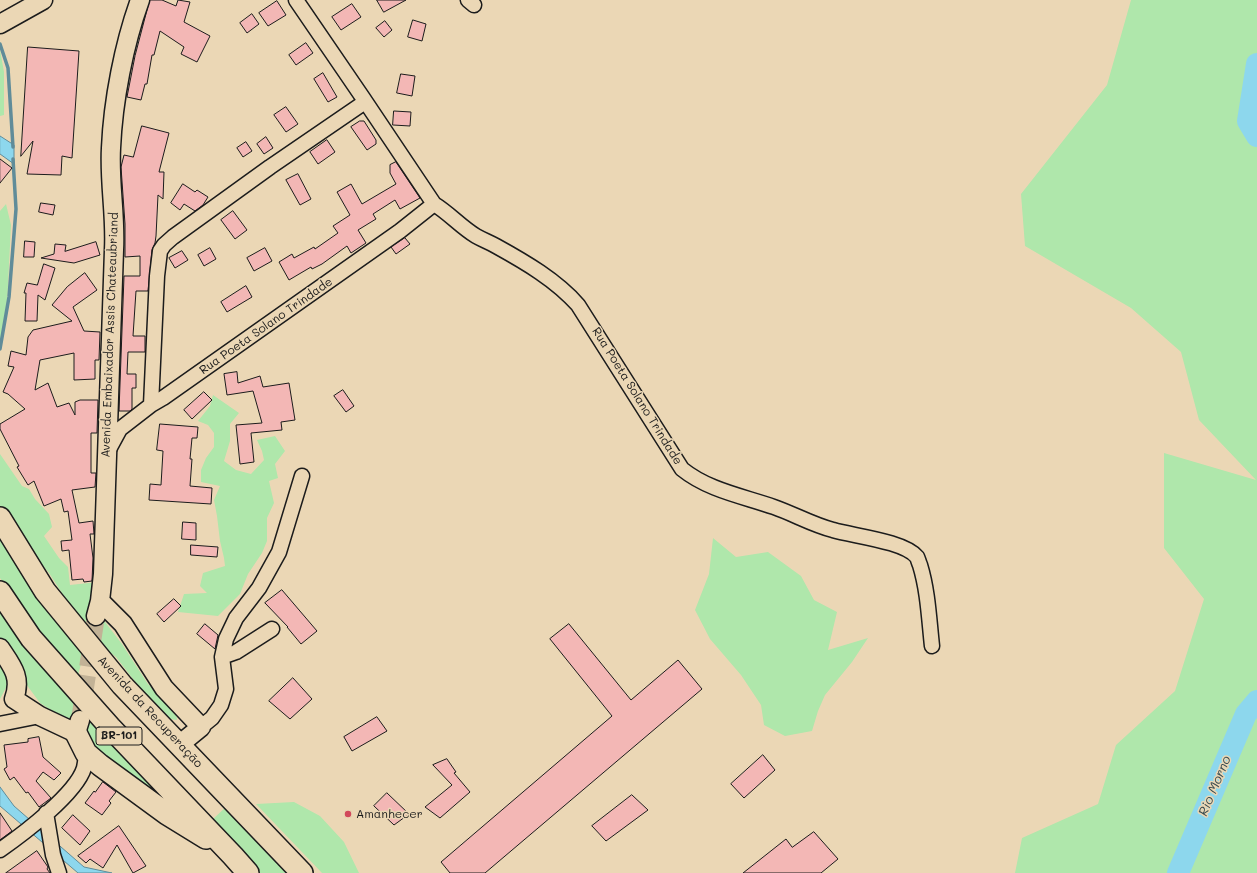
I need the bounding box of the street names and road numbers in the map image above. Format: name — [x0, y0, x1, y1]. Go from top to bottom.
street label: Avenida Embaixador Assis Chateaubriand — [99, 212, 121, 458]
street label: Rua Poeta Solano Trindade — [197, 274, 335, 378]
street label: Rua Poeta Solano Trindade — [589, 325, 685, 467]
street label: Avenida da Recuperação — [94, 653, 206, 771]
road number: BR-101 — [96, 727, 142, 745]

